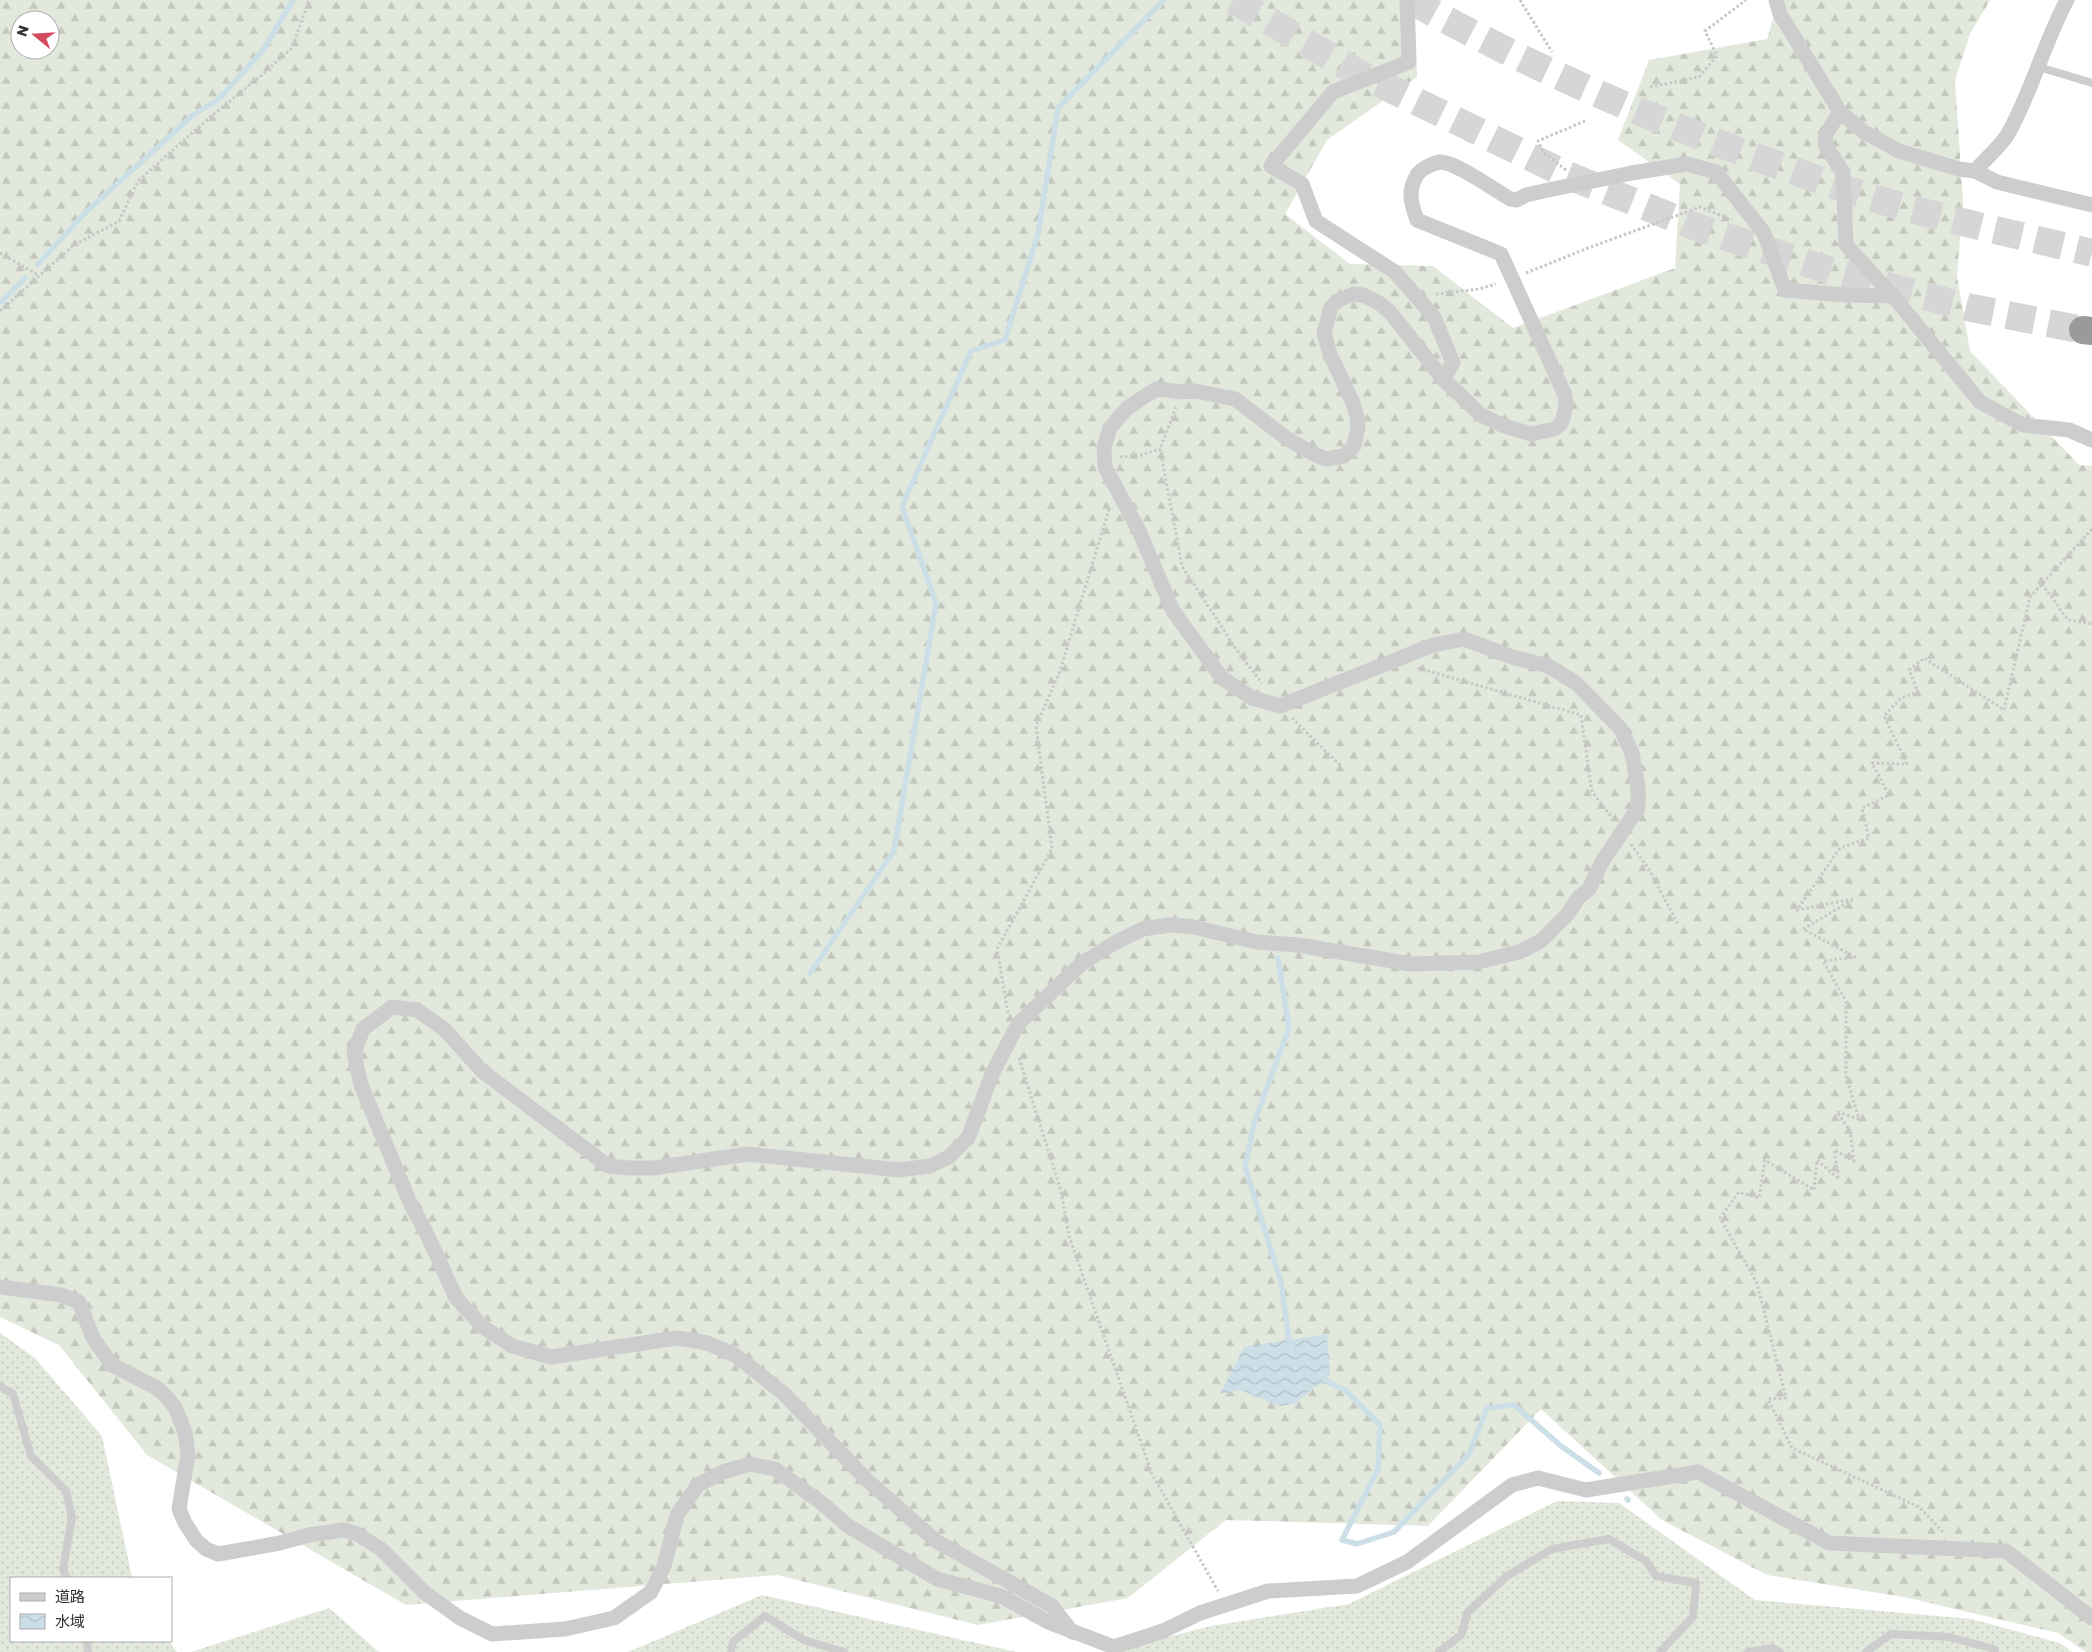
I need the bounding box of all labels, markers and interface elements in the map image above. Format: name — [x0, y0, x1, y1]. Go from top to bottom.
north arrow — [10, 10, 60, 60]
text: N — [12, 23, 32, 39]
legend — [10, 1577, 172, 1642]
text: 道路 — [55, 1587, 85, 1605]
text: 水域 — [55, 1612, 85, 1630]

